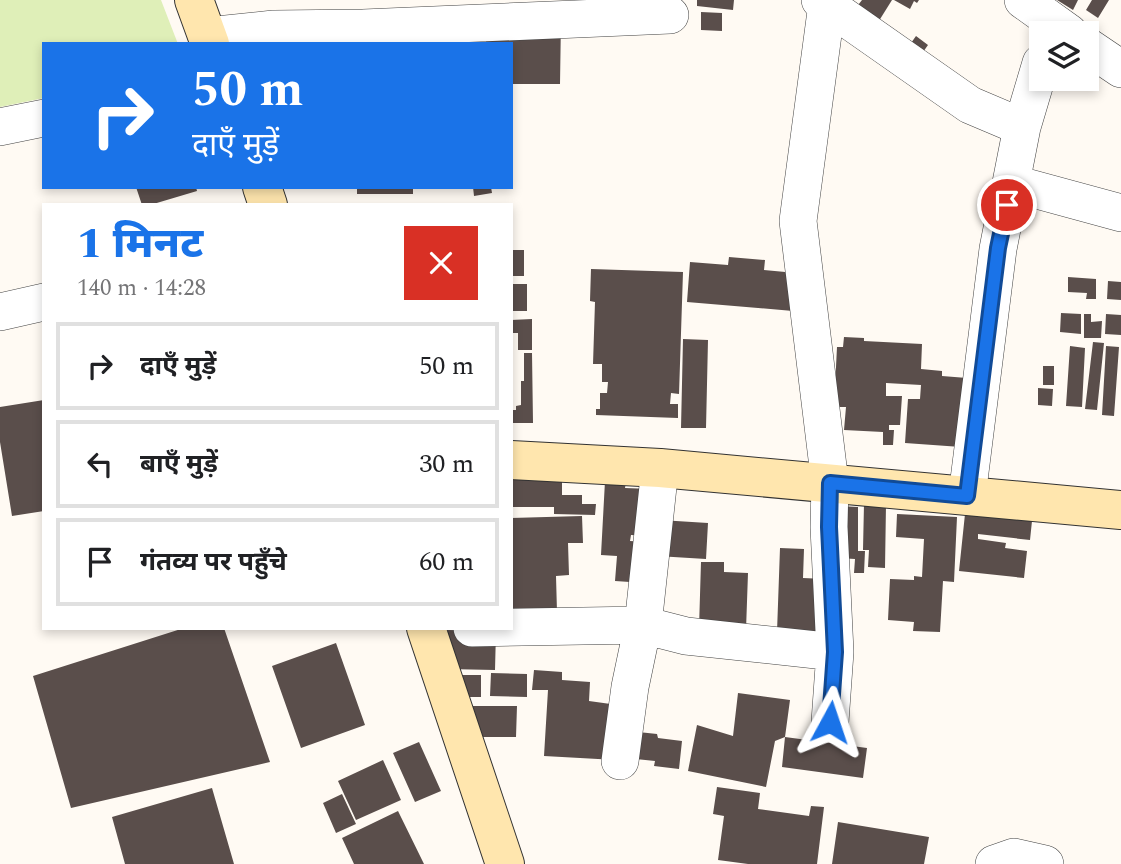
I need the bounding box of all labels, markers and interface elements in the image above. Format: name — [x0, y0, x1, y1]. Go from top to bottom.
map controls — [1029, 21, 1099, 91]
button: layers — [1029, 21, 1099, 91]
text: 50 m — [192, 53, 303, 128]
icon: right — [77, 70, 168, 161]
text: दाएँ मुड़ें — [192, 121, 279, 170]
pin — [977, 175, 1037, 235]
icon: arrive — [988, 186, 1026, 224]
text: 1 मिनट — [77, 213, 203, 276]
button: close — [404, 226, 478, 300]
text: 140 m · 14:28 — [77, 271, 206, 306]
text: दाएँ मुड़ें — [140, 346, 216, 386]
text: 50 m — [419, 346, 474, 386]
icon: right — [81, 347, 119, 385]
text: बाएँ मुड़ें — [140, 444, 218, 484]
text: 30 m — [419, 444, 474, 484]
icon: left — [81, 445, 119, 483]
text: गंतव्य पर पहुँचे — [140, 542, 287, 582]
text: 60 m — [419, 542, 474, 582]
icon: arrive — [81, 543, 119, 581]
position arrow — [793, 685, 867, 759]

